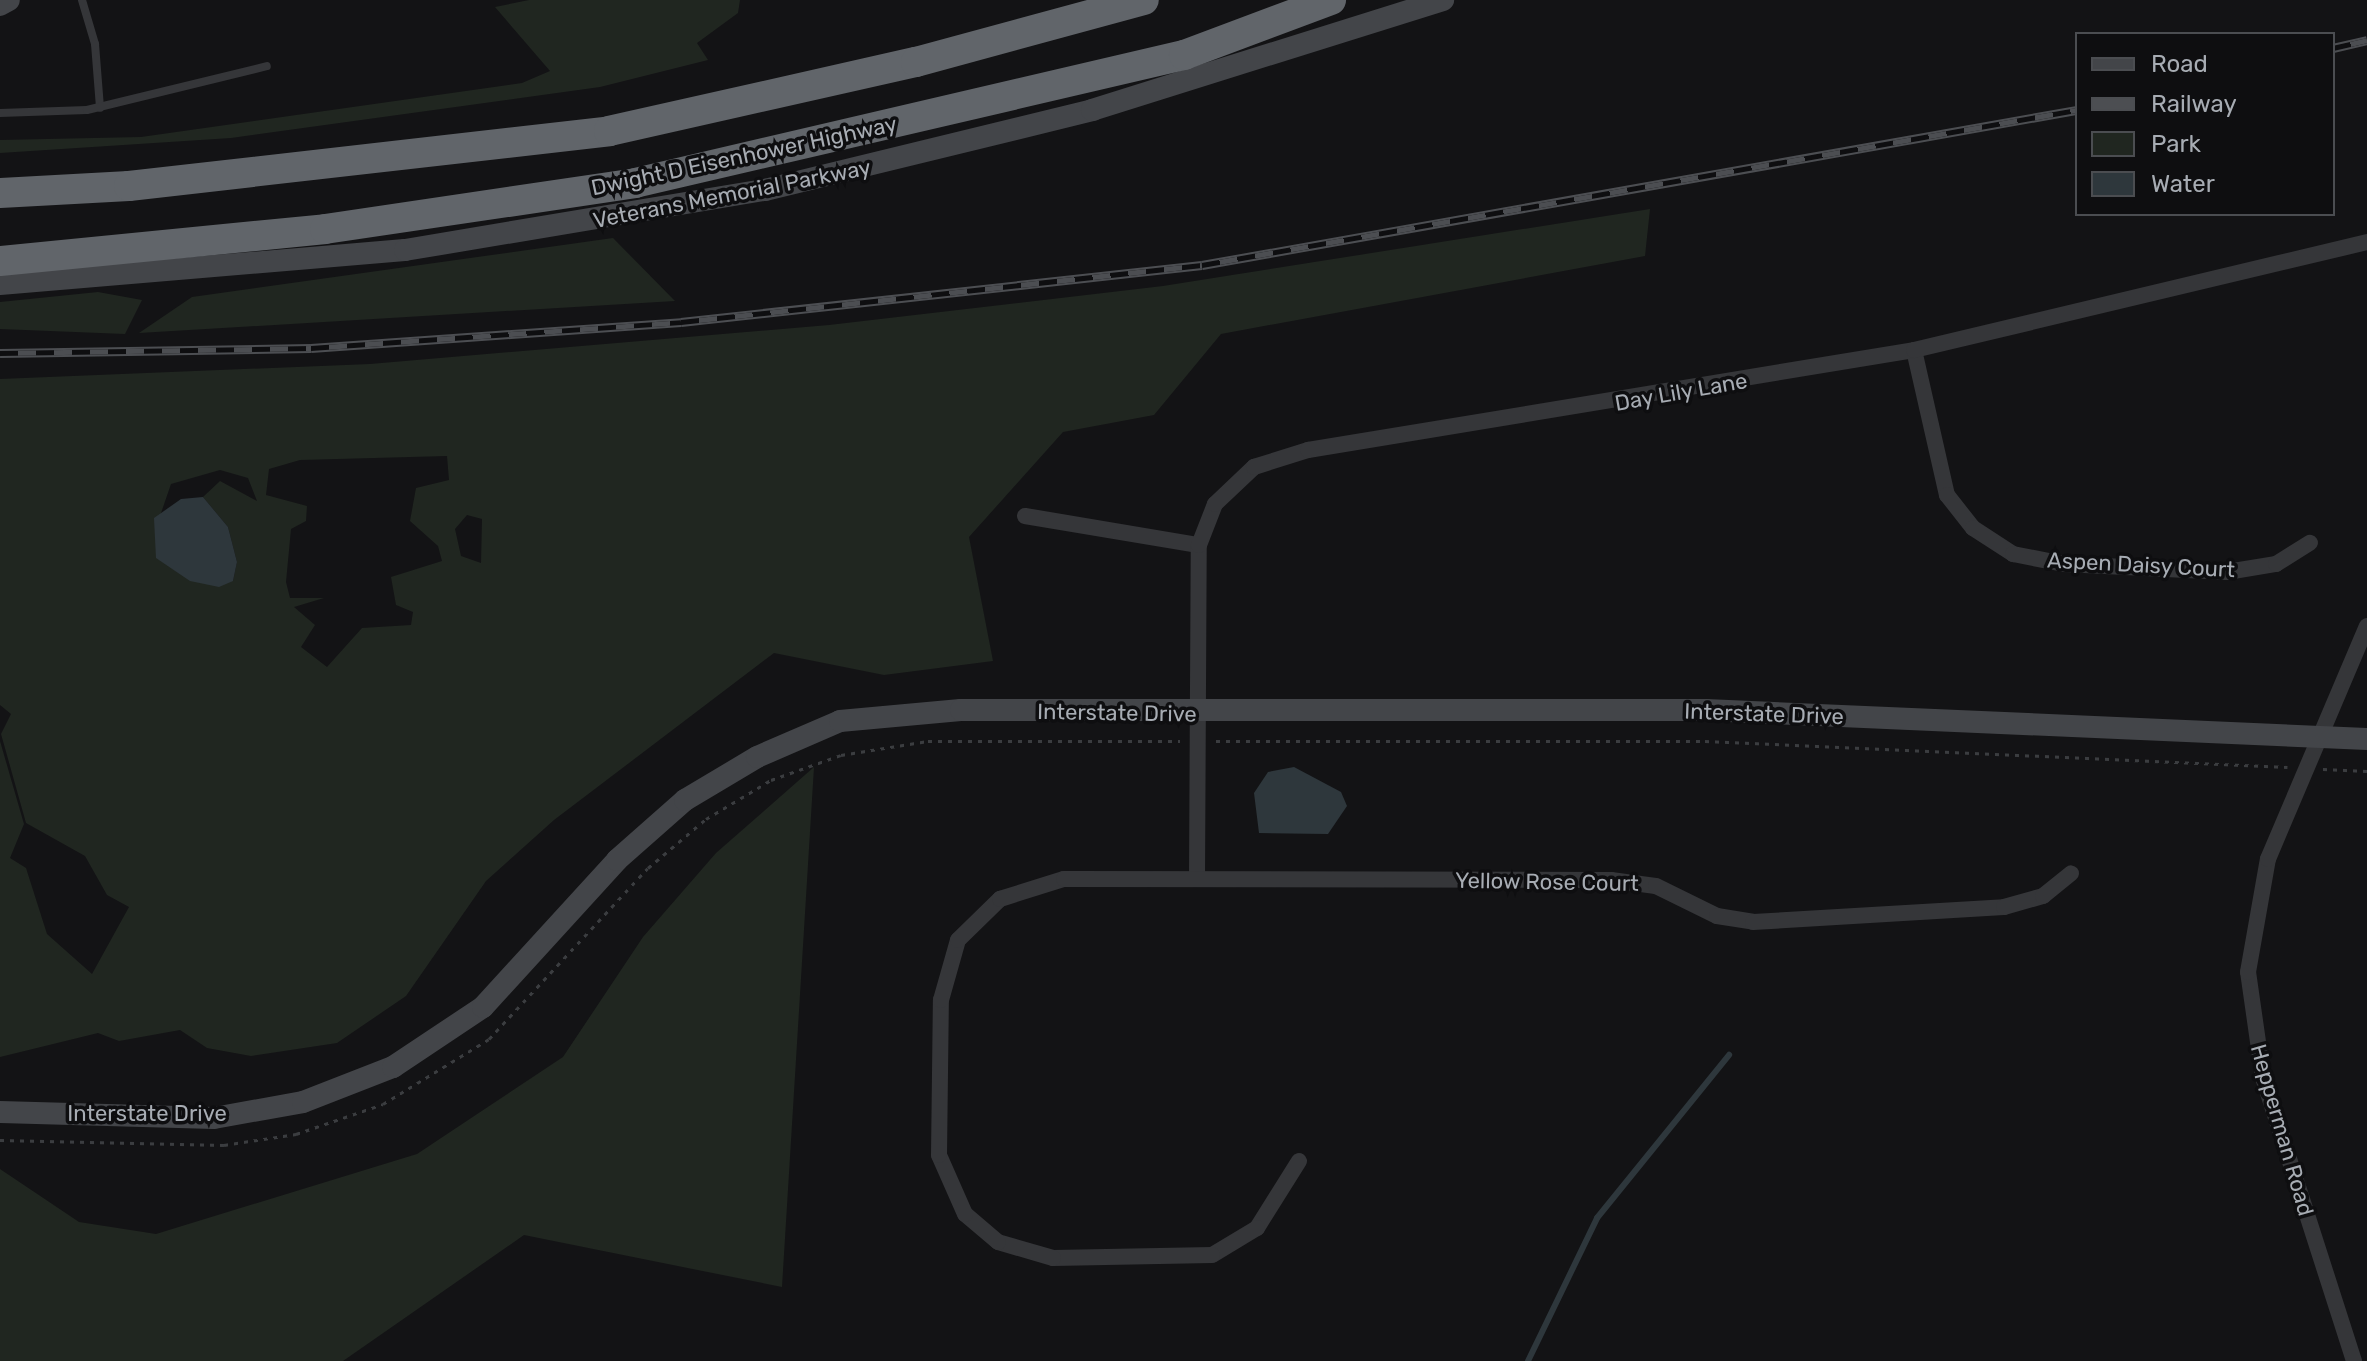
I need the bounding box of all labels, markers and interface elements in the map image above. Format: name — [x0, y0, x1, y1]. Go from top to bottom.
legend — [2075, 32, 2335, 216]
text: Road — [2151, 50, 2208, 78]
text: Railway — [2151, 90, 2237, 118]
street label: Dwight D Eisenhower Highway — [588, 111, 900, 201]
text: Park — [2151, 130, 2201, 158]
street label: Veterans Memorial Parkway — [591, 154, 873, 234]
text: Water — [2151, 170, 2215, 198]
street label: Day Lily Lane — [1612, 367, 1750, 417]
street label: Aspen Daisy Court — [2046, 547, 2236, 583]
street label: Interstate Drive — [1037, 698, 1197, 728]
street label: Interstate Drive — [1684, 698, 1844, 730]
street label: Yellow Rose Court — [1455, 867, 1639, 897]
street label: Hepperman Road — [2245, 1041, 2319, 1219]
street label: Interstate Drive — [67, 1101, 227, 1127]

